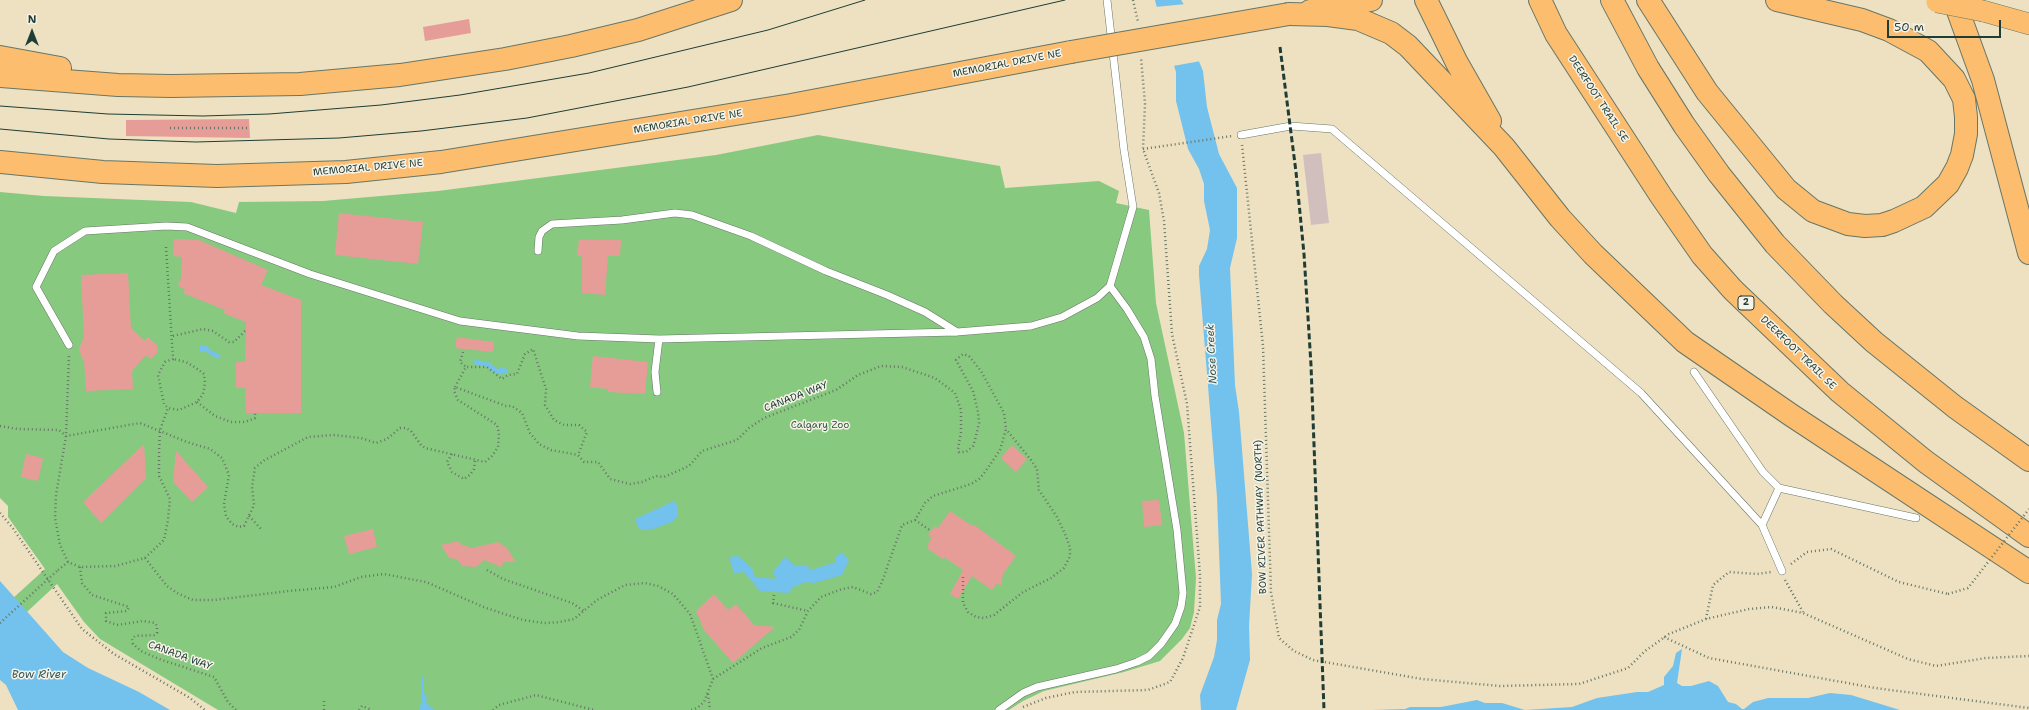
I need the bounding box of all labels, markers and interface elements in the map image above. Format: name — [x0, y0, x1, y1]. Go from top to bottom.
north arrow — [12, 12, 52, 52]
text: N — [28, 12, 36, 27]
scale bar — [1889, 12, 2003, 38]
text: 50 m — [1894, 19, 1924, 35]
street label: MEMORIAL DRIVE NE — [952, 48, 1062, 80]
street label: DEERFOOT TRAIL SE — [1566, 54, 1630, 144]
street label: MEMORIAL DRIVE NE — [633, 107, 743, 137]
street label: MEMORIAL DRIVE NE — [313, 157, 423, 179]
road number: 2 — [1738, 296, 1754, 310]
street label: DEERFOOT TRAIL SE — [1758, 314, 1838, 392]
water label: Nose Creek — [1204, 324, 1220, 384]
street label: CANADA WAY — [763, 379, 829, 415]
park label: Calgary Zoo — [791, 419, 849, 431]
street label: BOW RIVER PATHWAY (NORTH) — [1252, 440, 1270, 594]
street label: CANADA WAY — [146, 639, 214, 673]
water label: Bow River — [12, 668, 66, 682]

